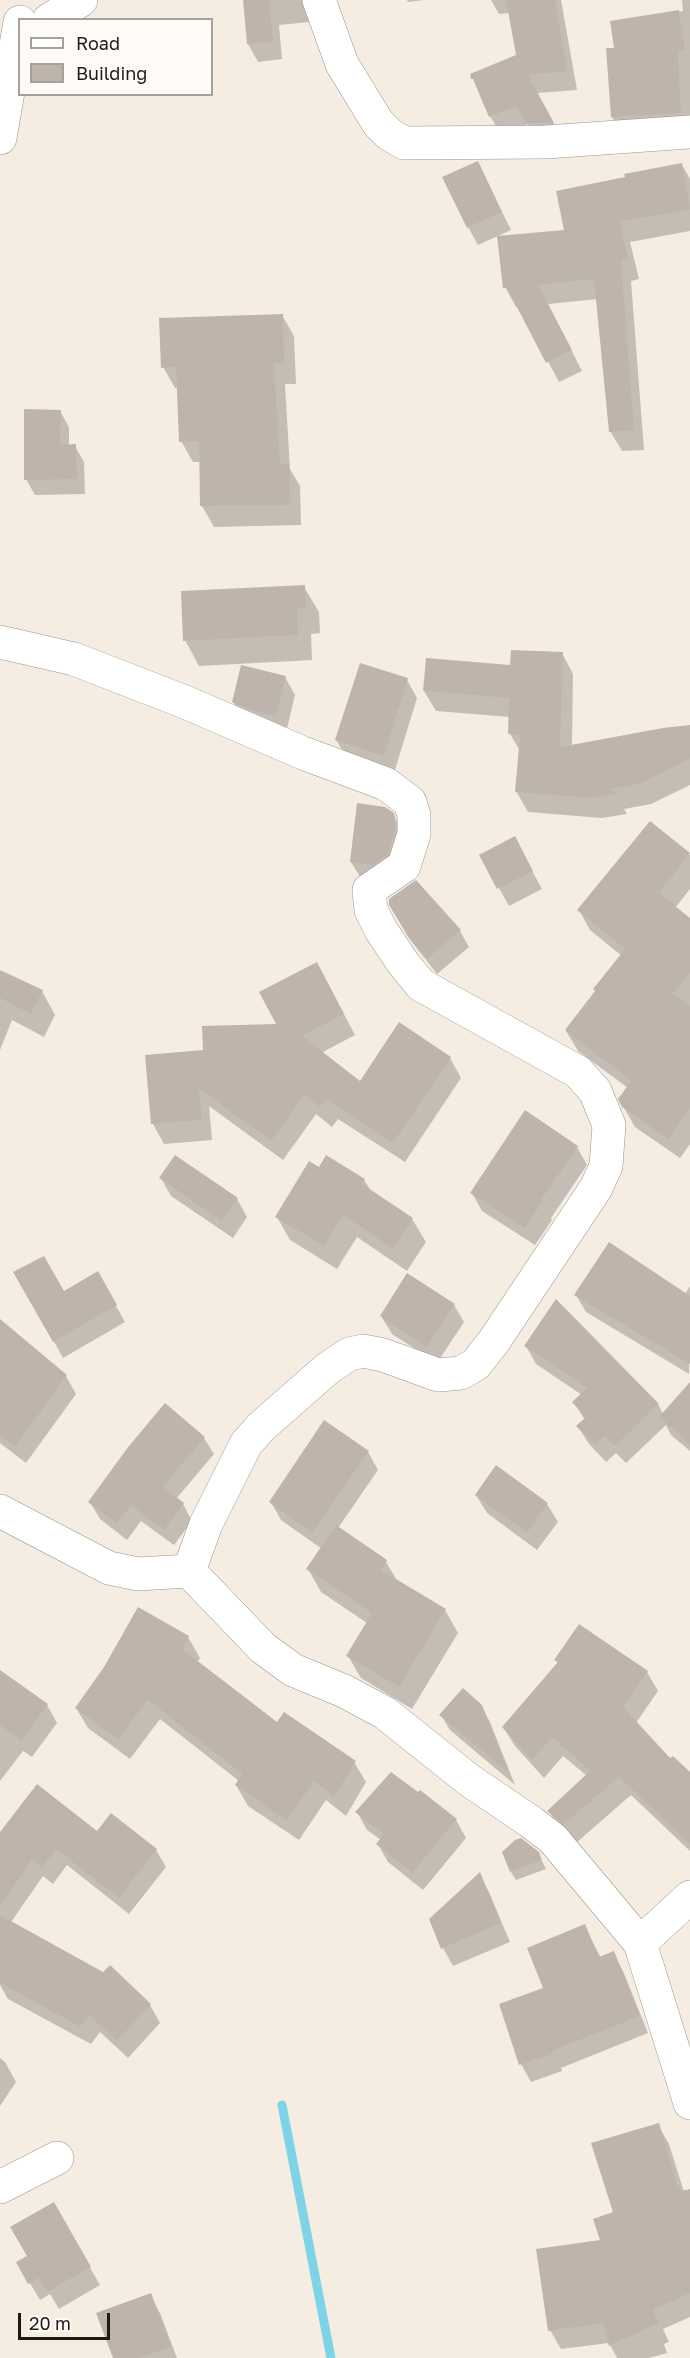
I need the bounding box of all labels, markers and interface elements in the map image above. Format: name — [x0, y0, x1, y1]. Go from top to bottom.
legend — [18, 18, 213, 96]
text: Road — [76, 32, 120, 54]
text: Building — [76, 62, 147, 84]
scale bar — [21, 2301, 112, 2339]
text: 20 m — [29, 2312, 71, 2334]

